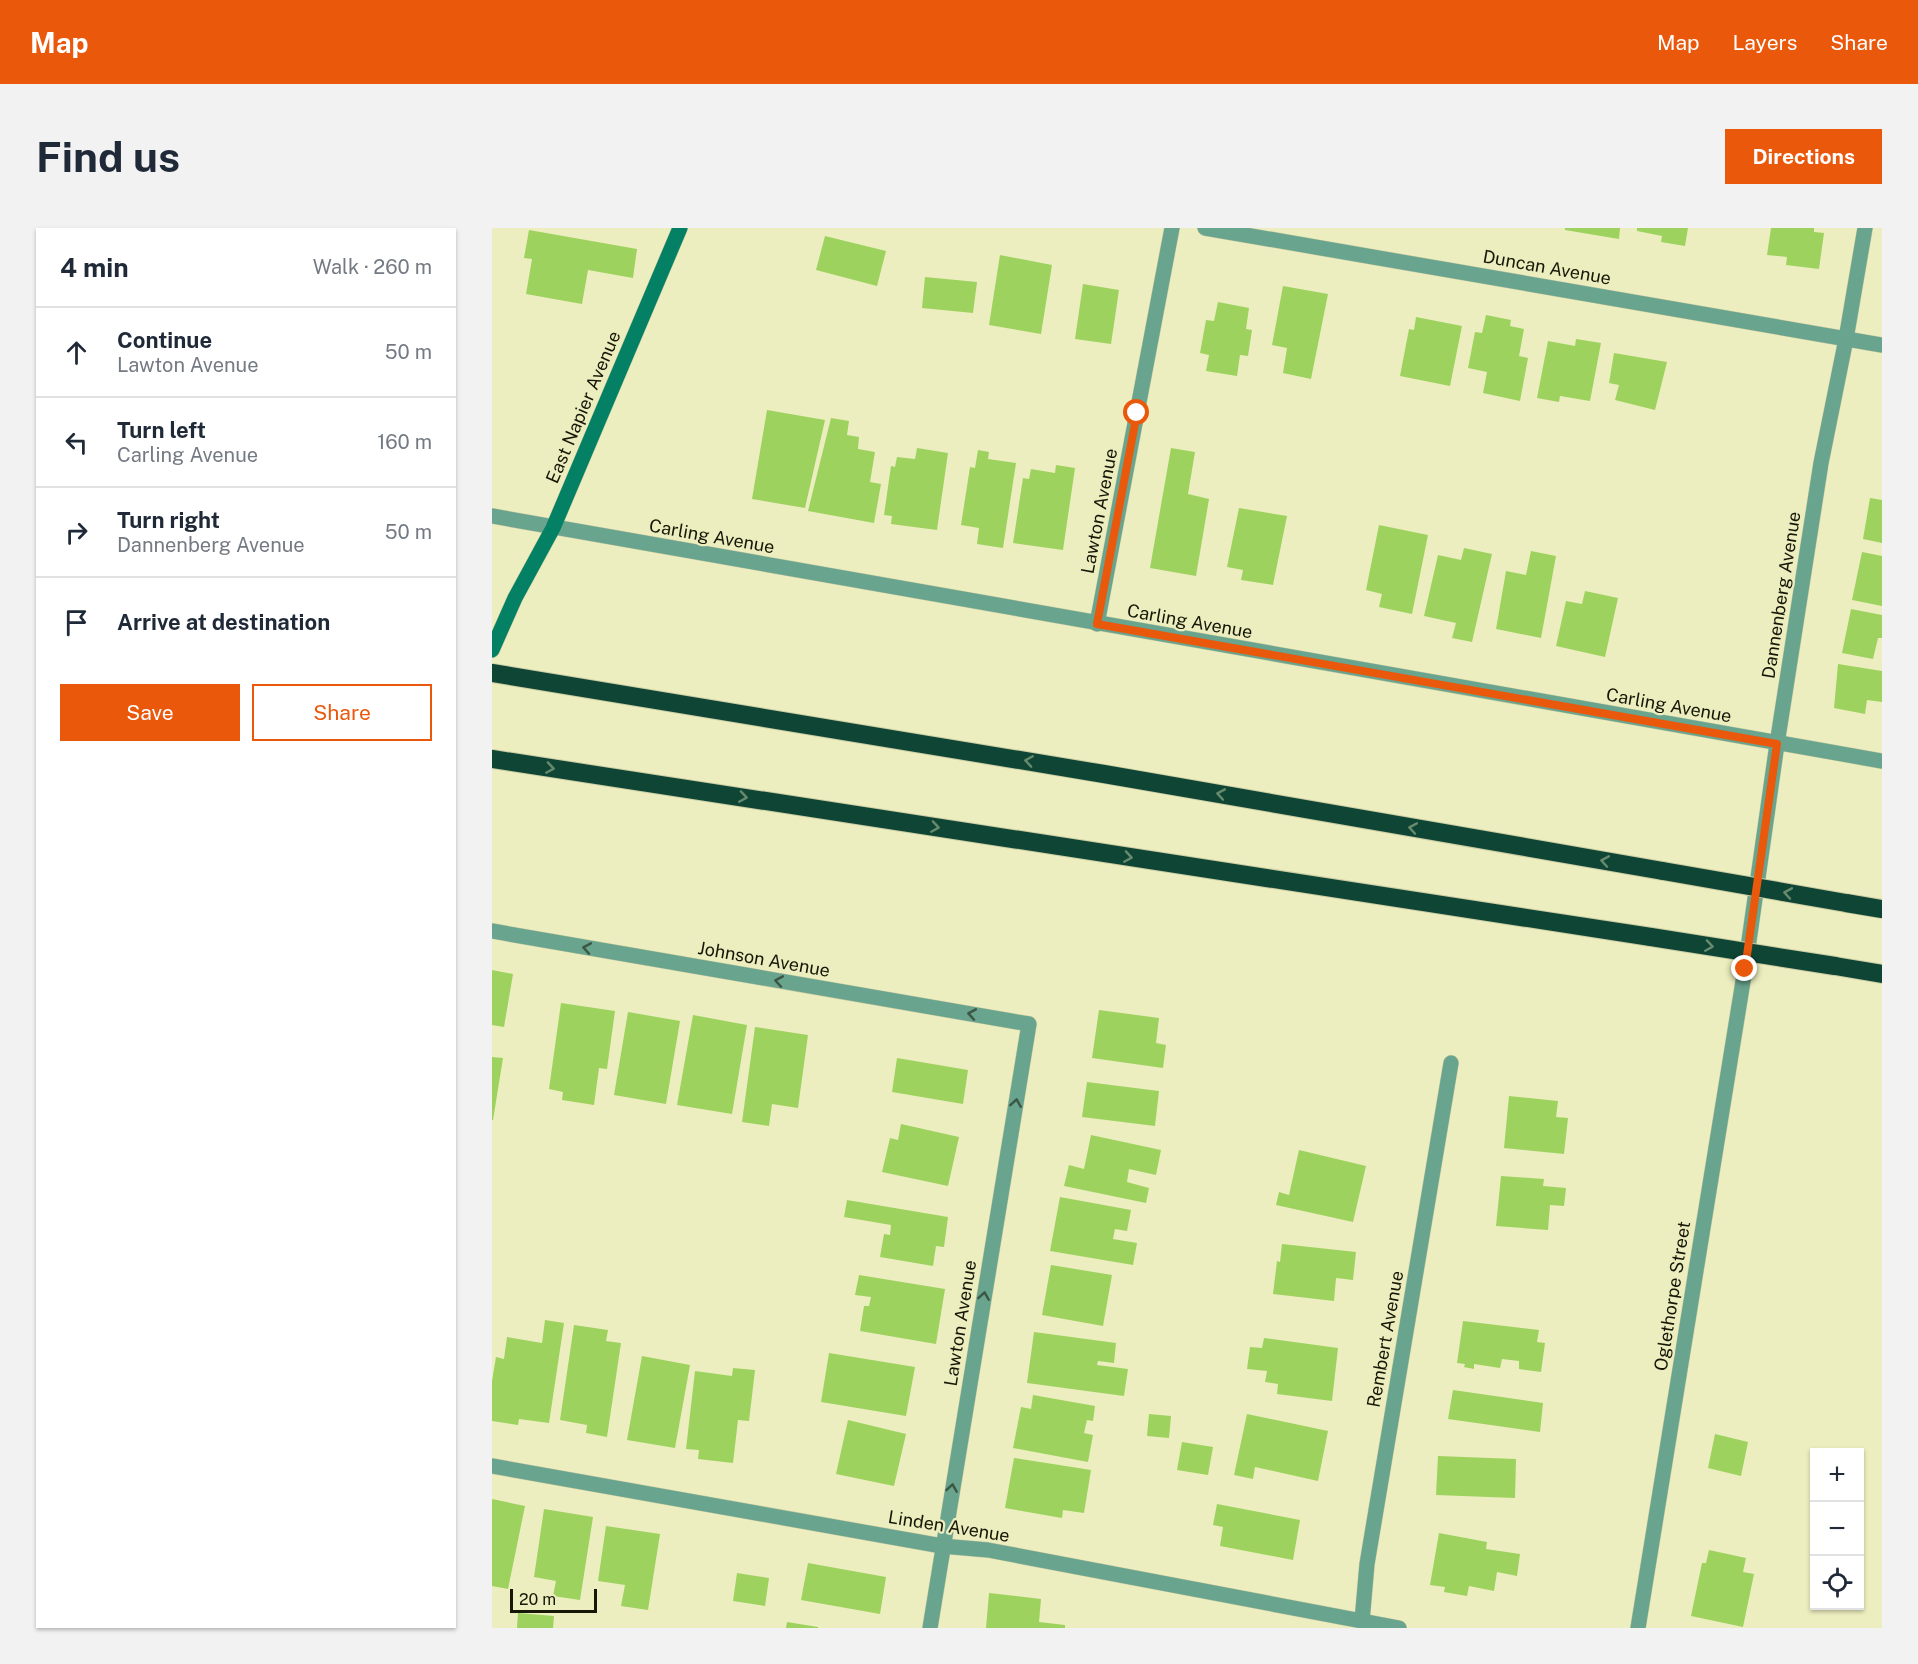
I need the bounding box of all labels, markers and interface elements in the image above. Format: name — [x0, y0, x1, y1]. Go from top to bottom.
text: Map — [30, 26, 89, 59]
text: Map — [1657, 30, 1700, 55]
text: Layers — [1733, 30, 1797, 55]
text: Share — [1830, 30, 1888, 55]
button: Directions — [1725, 129, 1882, 184]
text: Find us — [36, 132, 180, 181]
street label: Duncan Avenue — [1481, 245, 1613, 289]
text: 4 min — [60, 252, 129, 283]
text: Walk · 260 m — [313, 255, 432, 279]
text: Continue — [117, 327, 212, 353]
street label: East Napier Avenue — [541, 328, 625, 486]
icon: ahead — [60, 336, 93, 369]
text: 50 m — [385, 340, 432, 364]
text: Lawton Avenue — [117, 353, 259, 377]
route start — [1123, 399, 1149, 425]
text: Turn left — [117, 417, 206, 443]
icon: left — [60, 426, 93, 459]
text: 160 m — [377, 430, 432, 454]
text: Carling Avenue — [117, 443, 258, 467]
street label: Lawton Avenue — [1077, 446, 1121, 576]
text: Turn right — [117, 507, 220, 533]
street label: Dannenberg Avenue — [1757, 510, 1805, 680]
street label: Carling Avenue — [648, 515, 776, 557]
icon: right — [60, 516, 93, 549]
text: 50 m — [385, 520, 432, 544]
text: Dannenberg Avenue — [117, 533, 305, 557]
street label: Carling Avenue — [1126, 600, 1254, 642]
icon: arrive — [60, 606, 93, 639]
text: Arrive at destination — [117, 609, 330, 635]
button: Save — [60, 684, 240, 741]
button: Share — [252, 684, 432, 741]
street label: Carling Avenue — [1605, 684, 1733, 726]
one-way arrow — [1024, 755, 1034, 768]
one-way arrow — [545, 761, 554, 773]
one-way arrow — [1217, 788, 1227, 801]
one-way arrow — [738, 791, 747, 803]
one-way arrow — [931, 820, 940, 832]
one-way arrow — [1409, 822, 1419, 835]
one-way arrow — [1123, 850, 1133, 862]
one-way arrow — [1601, 856, 1610, 868]
one-way arrow — [1783, 887, 1793, 900]
street label: Johnson Avenue — [696, 937, 832, 981]
one-way arrow — [1704, 939, 1714, 952]
one-way arrow — [583, 942, 593, 955]
route end — [1731, 955, 1757, 981]
one-way arrow — [775, 975, 785, 988]
one-way arrow — [967, 1009, 976, 1021]
one-way arrow — [1009, 1099, 1022, 1109]
street label: Oglethorpe Street — [1650, 1220, 1694, 1372]
street label: Lawton Avenue — [940, 1258, 980, 1388]
street label: Rembert Avenue — [1363, 1269, 1407, 1409]
one-way arrow — [977, 1291, 990, 1301]
map controls — [1810, 1448, 1864, 1610]
button: + — [1810, 1448, 1864, 1502]
one-way arrow — [945, 1484, 958, 1494]
button: − — [1810, 1502, 1864, 1556]
street label: Linden Avenue — [887, 1506, 1011, 1546]
button: locate — [1810, 1556, 1864, 1610]
scale bar — [510, 1586, 597, 1614]
text: 20 m — [519, 1590, 556, 1609]

